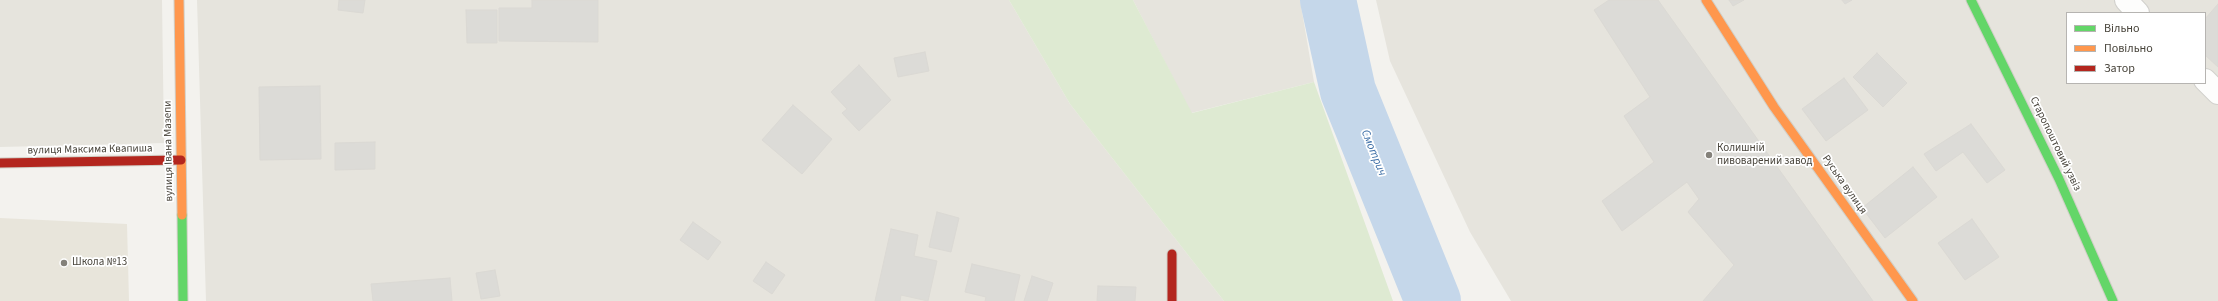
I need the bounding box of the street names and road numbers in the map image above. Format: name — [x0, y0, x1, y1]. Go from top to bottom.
street label: Старопоштовий узвіз — [2026, 95, 2084, 193]
street label: вулиця Івана Мазепи — [162, 100, 176, 202]
street label: вулиця Максима Квапиша — [27, 142, 153, 158]
street label: Руська вулиця — [1819, 153, 1869, 217]

